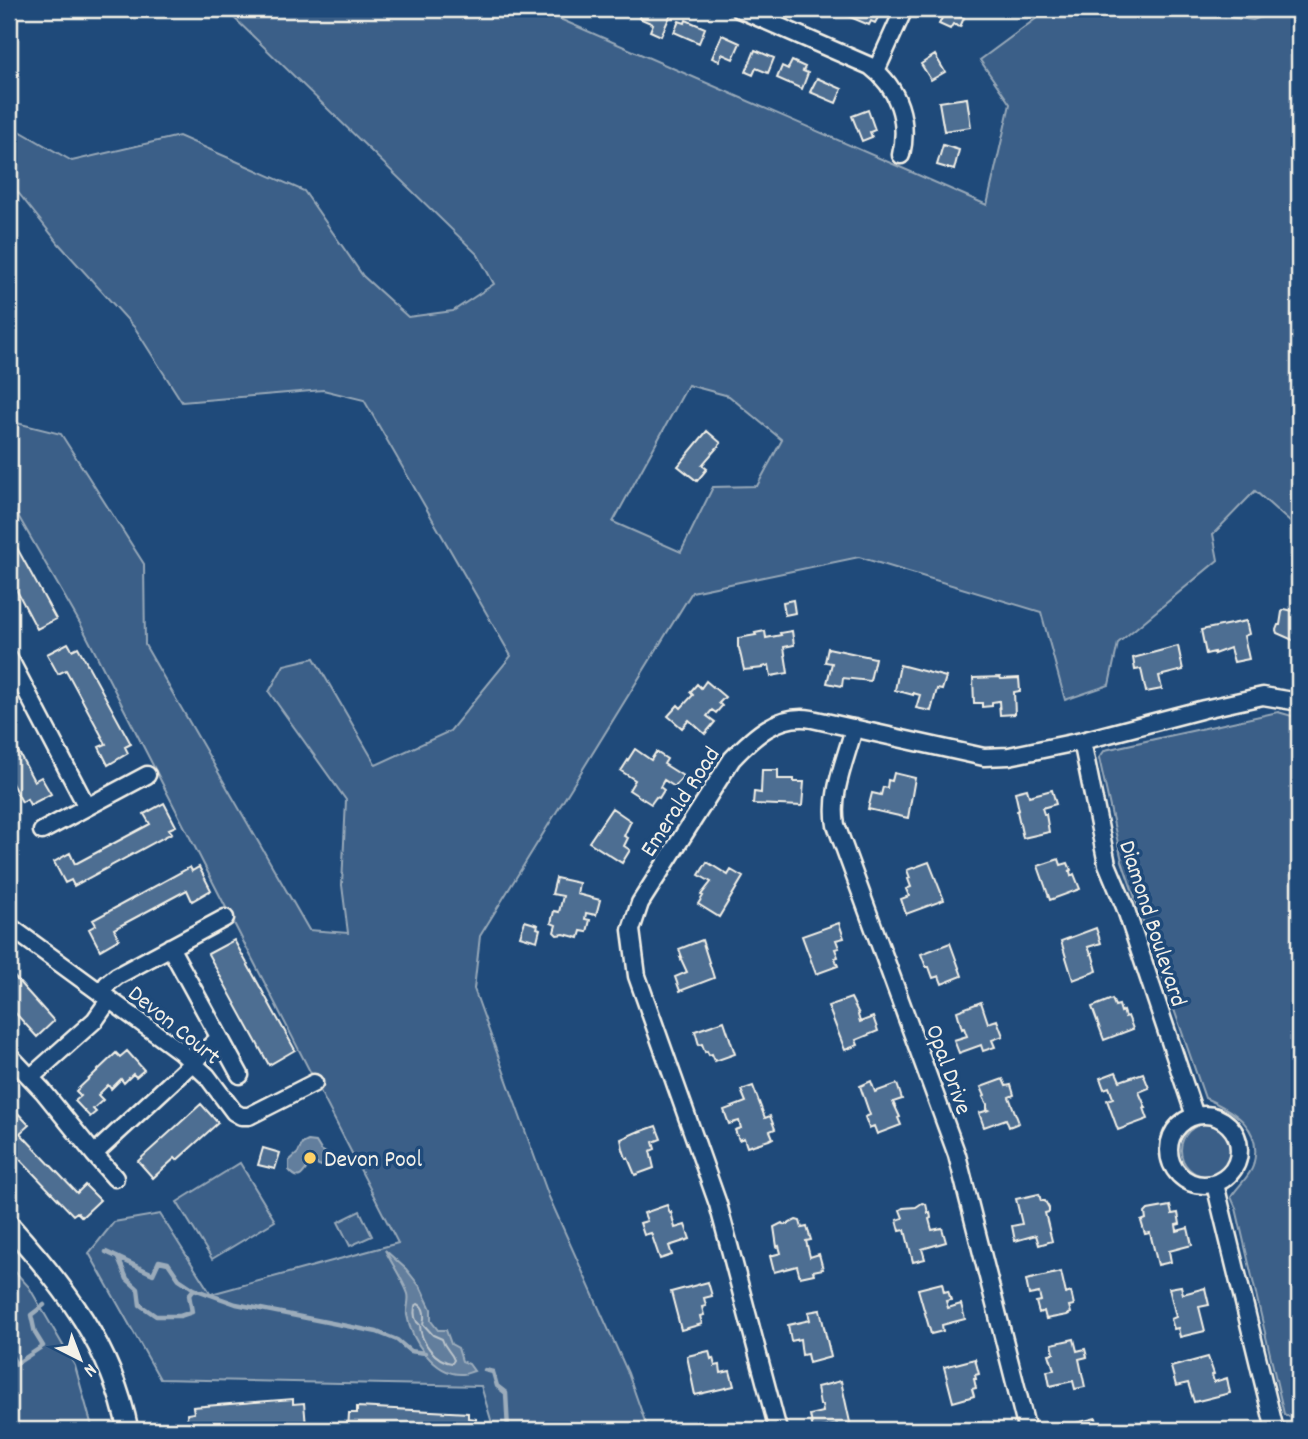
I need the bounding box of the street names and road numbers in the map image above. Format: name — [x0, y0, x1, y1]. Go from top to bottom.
street label: Emerald Road — [633, 741, 730, 864]
street label: Diamond Boulevard — [1108, 836, 1194, 1012]
street label: Devon Court — [119, 978, 227, 1075]
street label: Opal Drive — [915, 1020, 979, 1120]

